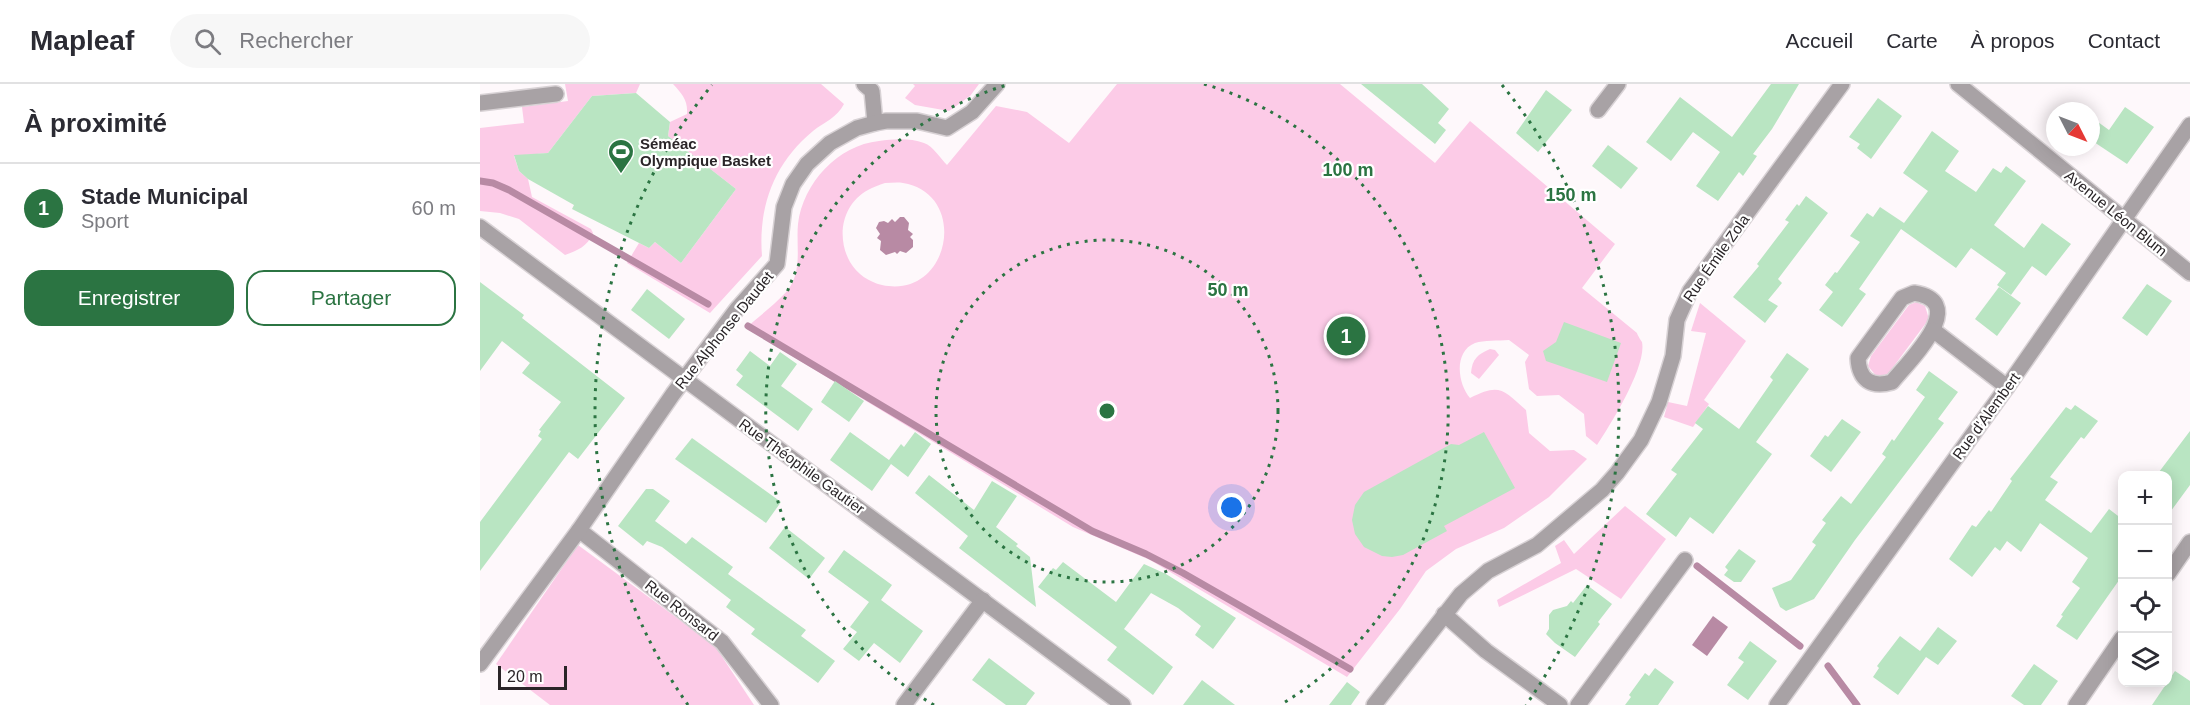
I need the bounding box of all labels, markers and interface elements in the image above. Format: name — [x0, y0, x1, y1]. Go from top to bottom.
search box — [170, 14, 590, 68]
text: Mapleaf — [30, 25, 134, 56]
icon: search — [191, 25, 224, 58]
text: Rechercher — [239, 28, 353, 53]
text: Accueil — [1786, 29, 1853, 52]
text: Carte — [1886, 29, 1938, 52]
text: À propos — [1971, 29, 2055, 52]
text: Contact — [2088, 29, 2160, 52]
north arrow — [2046, 102, 2100, 156]
text: À proximité — [24, 108, 167, 138]
place label: Séméac Olympique Basket — [640, 135, 771, 169]
sports icon: Séméac Olympique Basket — [606, 137, 636, 175]
text: 100 m — [1322, 160, 1374, 180]
street label: Avenue Léon Blum — [2062, 167, 2170, 259]
text: Stade Municipal — [81, 184, 248, 209]
text: 150 m — [1545, 185, 1597, 205]
text: 1 — [38, 197, 49, 219]
text: 60 m — [412, 197, 456, 219]
text: Sport — [81, 210, 129, 232]
street label: Rue Émile Zola — [1680, 211, 1753, 305]
street label: Rue Alphonse Daudet — [671, 267, 777, 392]
button: Enregistrer — [24, 270, 234, 326]
button: Partager — [246, 270, 456, 326]
text: 50 m — [1207, 280, 1249, 300]
pin: 1 — [1326, 314, 1366, 358]
street label: Rue d'Alembert — [1949, 369, 2024, 463]
centre of rings — [1097, 401, 1117, 421]
street label: Rue Théophile Gautier — [736, 415, 868, 517]
map controls — [2118, 471, 2172, 687]
button: + — [2118, 471, 2172, 525]
your location — [1217, 493, 1246, 522]
button: − — [2118, 525, 2172, 579]
street label: Rue Ronsard — [642, 576, 722, 644]
button: locate — [2118, 579, 2172, 633]
button: layers — [2118, 633, 2172, 687]
scale bar — [498, 663, 567, 690]
text: 20 m — [507, 668, 543, 685]

